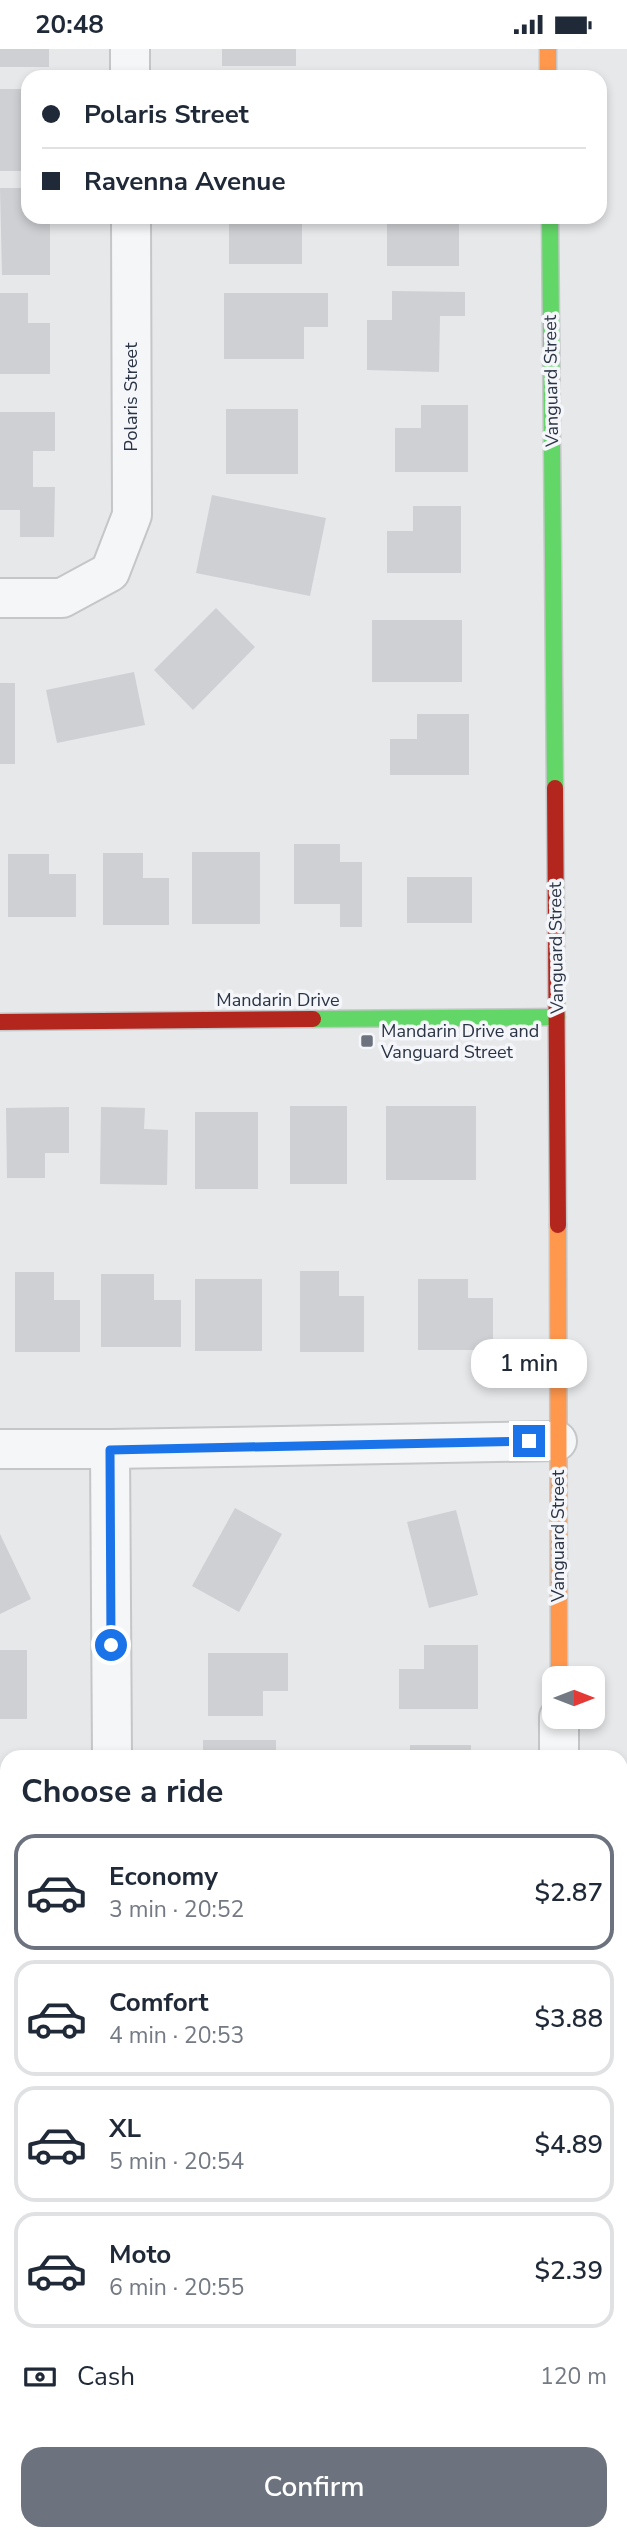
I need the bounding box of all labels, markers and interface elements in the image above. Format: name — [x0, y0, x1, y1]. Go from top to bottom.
text: 20:48 — [35, 7, 104, 42]
text: Polaris Street — [84, 97, 249, 132]
text: Ravenna Avenue — [84, 164, 286, 199]
street label: Vanguard Street — [538, 314, 564, 448]
street label: Polaris Street — [119, 342, 143, 451]
street label: Vanguard Street — [543, 881, 569, 1015]
street label: Mandarin Drive — [216, 988, 340, 1012]
place label: Mandarin Drive and Vanguard Street — [380, 1019, 539, 1064]
marker: Mandarin Drive and Vanguard Street — [359, 1033, 375, 1049]
callout: 1 min — [471, 1339, 587, 1389]
text: 1 min — [500, 1348, 558, 1379]
route end — [513, 1425, 545, 1457]
street label: Vanguard Street — [546, 1469, 570, 1603]
route start — [95, 1629, 127, 1661]
north arrow — [542, 1666, 606, 1729]
map controls — [542, 1666, 605, 1729]
text: Choose a ride — [21, 1770, 223, 1813]
text: Economy — [109, 1859, 218, 1894]
icon: car — [25, 1861, 88, 1924]
text: $2.87 — [534, 1875, 603, 1910]
text: 3 min · 20:52 — [109, 1894, 244, 1925]
text: Comfort — [109, 1985, 209, 2020]
icon: car — [25, 1987, 88, 2050]
text: $3.88 — [534, 2001, 603, 2036]
text: 4 min · 20:53 — [109, 2020, 244, 2051]
text: XL — [109, 2111, 141, 2146]
icon: car — [25, 2113, 88, 2176]
text: $4.89 — [534, 2127, 603, 2162]
text: 5 min · 20:54 — [109, 2146, 244, 2177]
text: Moto — [109, 2237, 171, 2272]
icon: car — [25, 2239, 88, 2302]
text: $2.39 — [534, 2253, 603, 2288]
text: 6 min · 20:55 — [109, 2272, 244, 2303]
icon: cash — [21, 2358, 59, 2396]
text: Cash — [77, 2359, 135, 2394]
text: 120 m — [540, 2361, 607, 2392]
button: Confirm — [21, 2447, 607, 2527]

